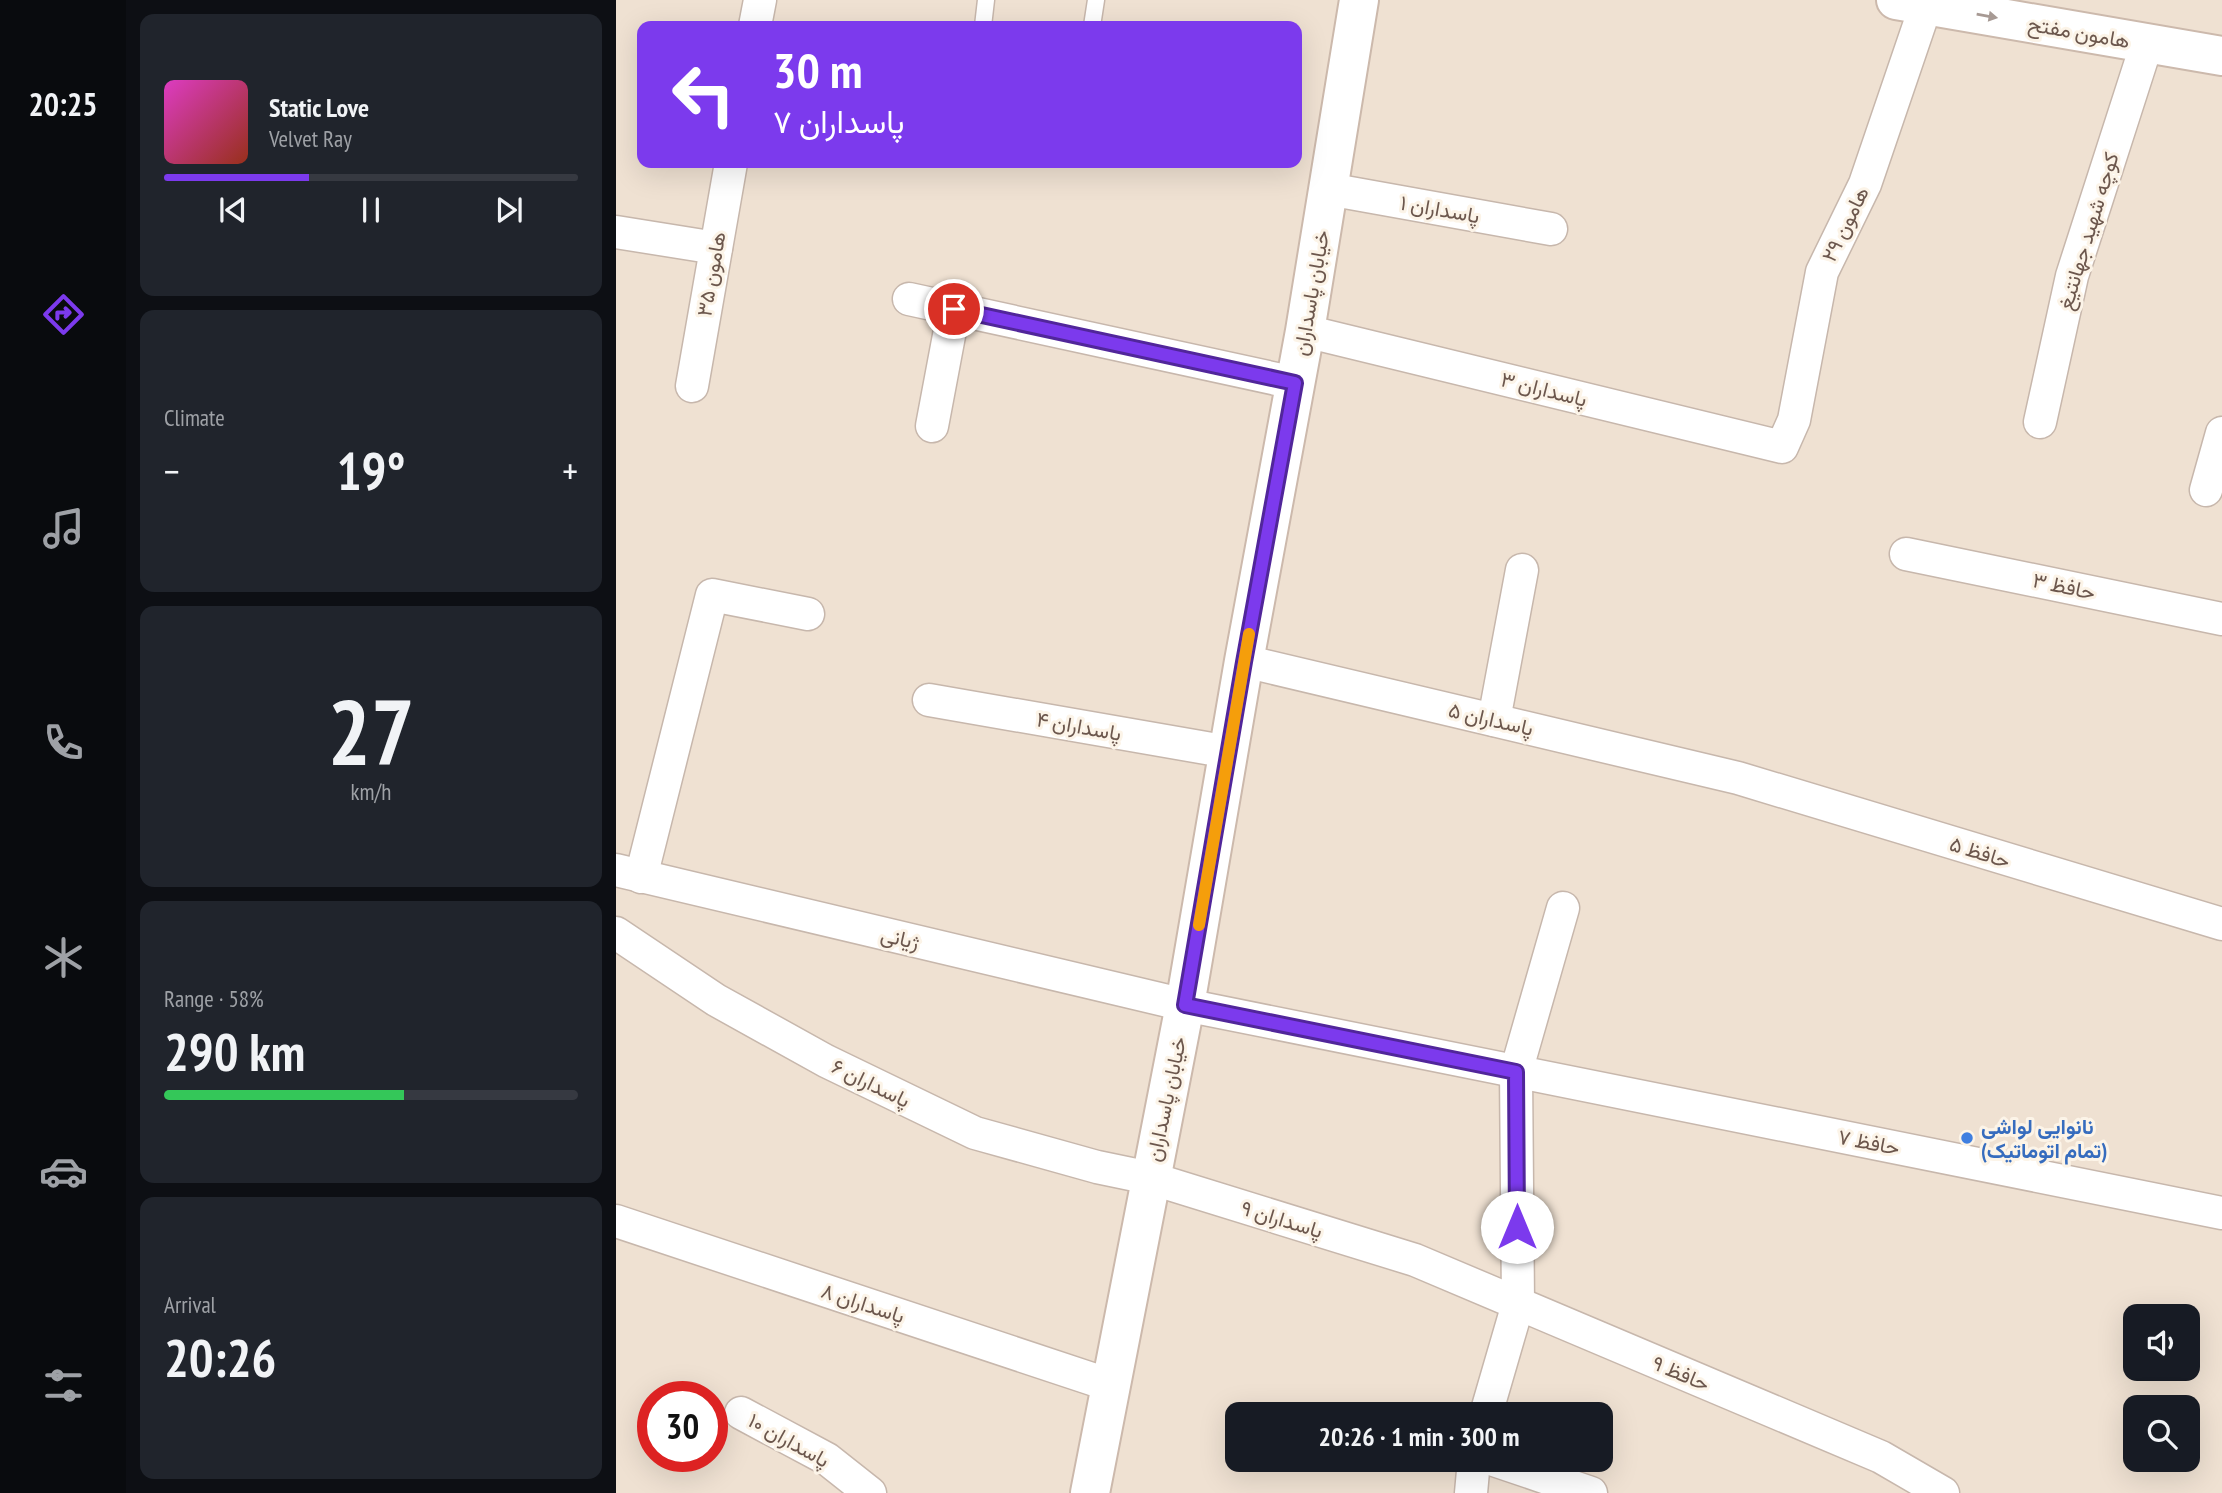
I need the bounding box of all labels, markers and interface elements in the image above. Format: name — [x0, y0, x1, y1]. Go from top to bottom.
street label: هامون مفتح — [2026, 10, 2132, 55]
one-way arrow — [1976, 11, 1998, 22]
text: 30 m — [773, 38, 862, 102]
icon: left — [658, 49, 749, 140]
text: 20:25 — [28, 83, 98, 125]
text: Static Love — [269, 91, 369, 124]
text: پاسداران ۷ — [773, 100, 905, 142]
text: Velvet Ray — [269, 124, 352, 153]
street label: کوچه شهید جهانتیغ — [2051, 149, 2126, 313]
street label: هامون ۲۹ — [1815, 182, 1875, 266]
street label: پاسداران ۱ — [1398, 189, 1482, 230]
icon: previous — [214, 191, 252, 229]
icon: pause — [352, 191, 390, 229]
icon: next — [490, 191, 528, 229]
street label: خیابان پاسداران — [1287, 228, 1336, 358]
street label: هامون ۳۵ — [690, 230, 732, 318]
pin — [924, 279, 984, 339]
icon: directions — [39, 290, 88, 339]
icon: arrive — [935, 290, 973, 328]
street label: پاسداران ۳ — [1498, 365, 1590, 414]
text: Climate — [164, 403, 225, 432]
text: 19° — [337, 437, 405, 504]
text: − — [164, 446, 180, 495]
text: + — [562, 446, 578, 495]
icon: music — [39, 504, 88, 553]
street label: حافظ ۳ — [2030, 566, 2098, 606]
text: 27 — [328, 672, 415, 790]
street label: پاسداران ۵ — [1446, 696, 1536, 743]
street label: پاسداران ۴ — [1034, 705, 1124, 748]
icon: phone — [39, 718, 88, 767]
text: km/h — [351, 777, 391, 806]
street label: حافظ ۵ — [1946, 830, 2014, 874]
street label: ژیانی — [878, 920, 923, 956]
icon: climate — [39, 933, 88, 982]
text: Range · 58% — [164, 984, 264, 1013]
text: 290 km — [164, 1018, 305, 1085]
street label: خیابان پاسداران — [1140, 1034, 1193, 1164]
street label: پاسداران ۶ — [827, 1052, 915, 1114]
place label: نانوایی لواشی (تمام اتوماتیک) — [1981, 1113, 2107, 1165]
street label: حافظ ۷ — [1836, 1123, 1902, 1161]
marker: نانوایی لواشی (تمام اتوماتیک) — [1959, 1130, 1975, 1146]
icon: car — [39, 1147, 88, 1196]
position arrow — [1480, 1190, 1554, 1264]
street label: پاسداران ۹ — [1238, 1194, 1326, 1245]
street label: پاسداران ۸ — [817, 1277, 908, 1330]
text: Arrival — [164, 1290, 216, 1319]
map controls — [2123, 1304, 2200, 1472]
button: sound — [2123, 1304, 2200, 1381]
text: 20:26 — [164, 1324, 276, 1391]
street label: حافظ ۹ — [1648, 1349, 1714, 1397]
icon: filters — [39, 1361, 88, 1410]
speed limit sign: 30 — [637, 1381, 728, 1472]
button: search — [2123, 1395, 2200, 1472]
street label: پاسداران ۱۰ — [743, 1407, 834, 1474]
text: 20:26 · 1 min · 300 m — [1319, 1420, 1519, 1453]

